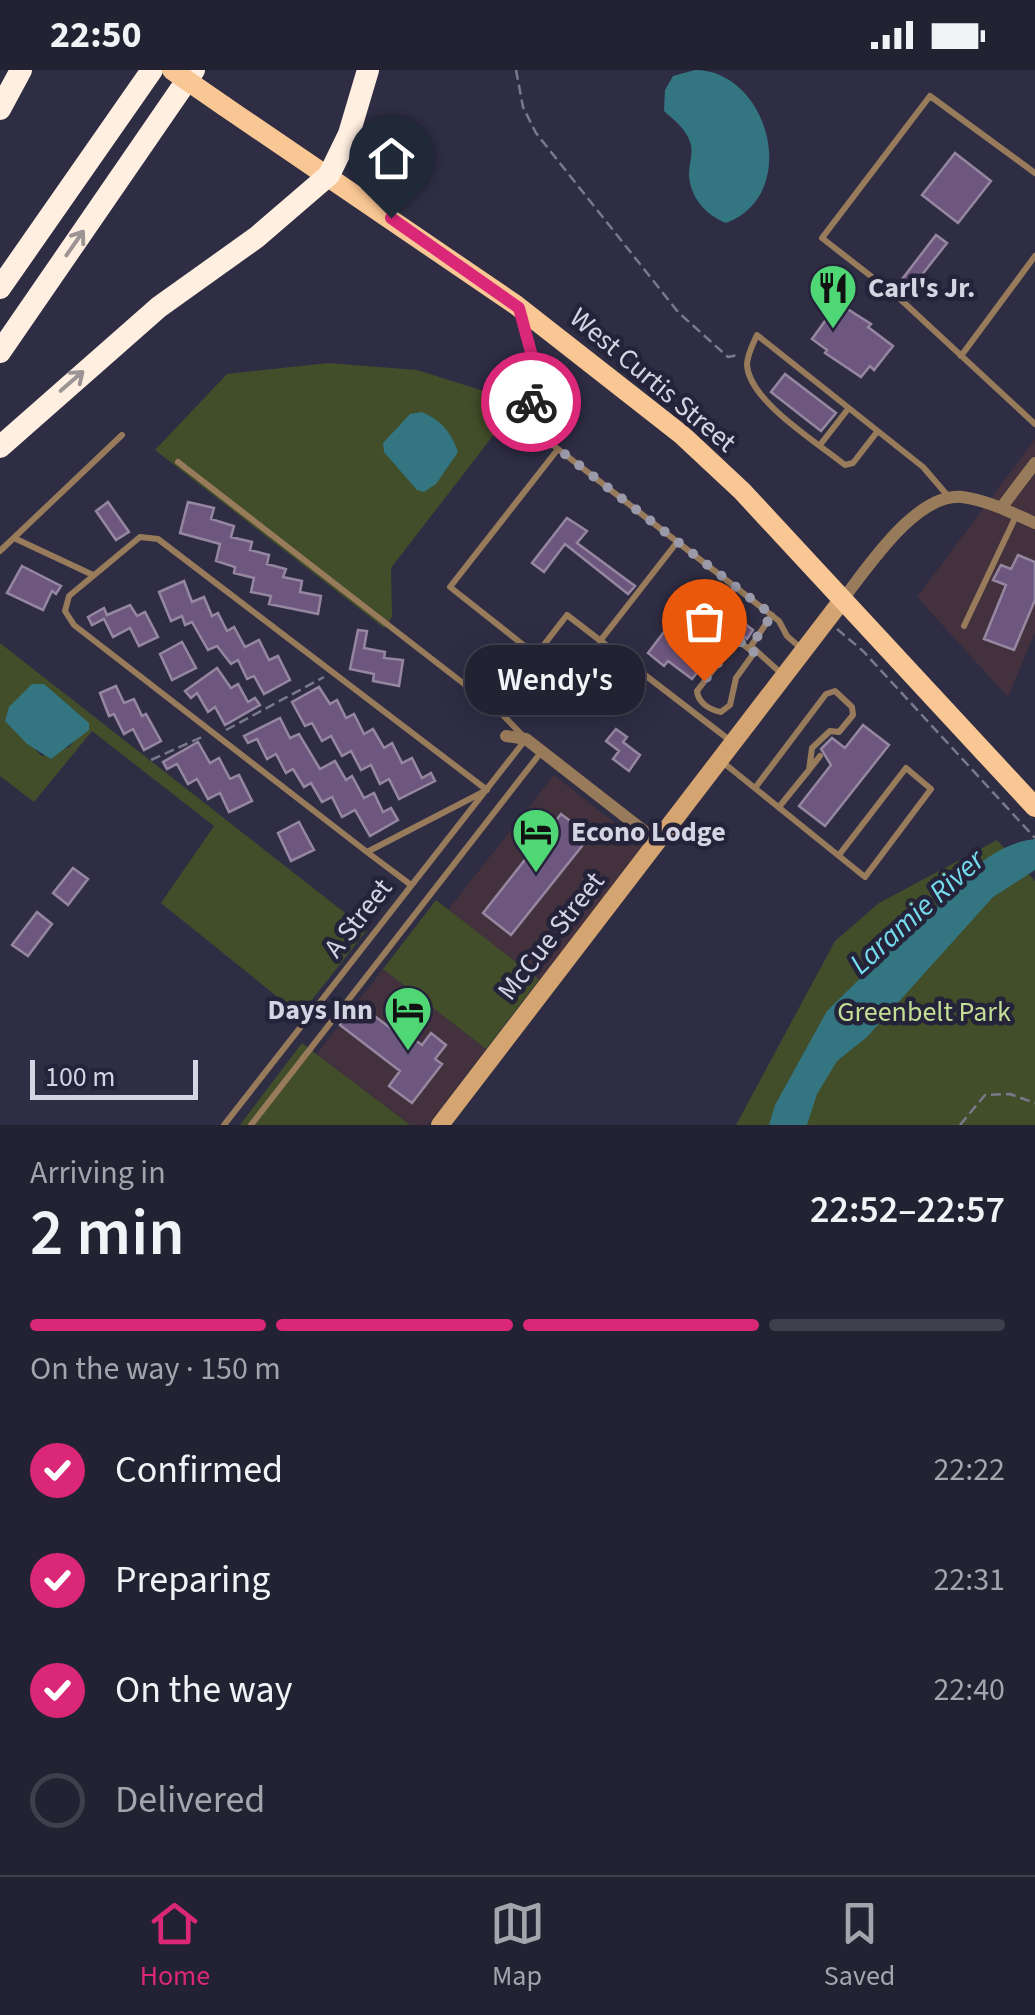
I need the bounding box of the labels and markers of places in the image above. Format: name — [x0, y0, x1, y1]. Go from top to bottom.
pin — [349, 116, 434, 219]
restaurant icon: Carl's Jr. — [807, 262, 859, 330]
place label: Carl's Jr. — [868, 268, 975, 308]
pin — [662, 579, 747, 682]
callout: Wendy's — [464, 646, 644, 716]
hotel icon: Econo Lodge — [510, 806, 562, 874]
place label: Econo Lodge — [571, 812, 726, 852]
hotel icon: Days Inn — [382, 984, 434, 1052]
place label: Days Inn — [267, 990, 373, 1030]

